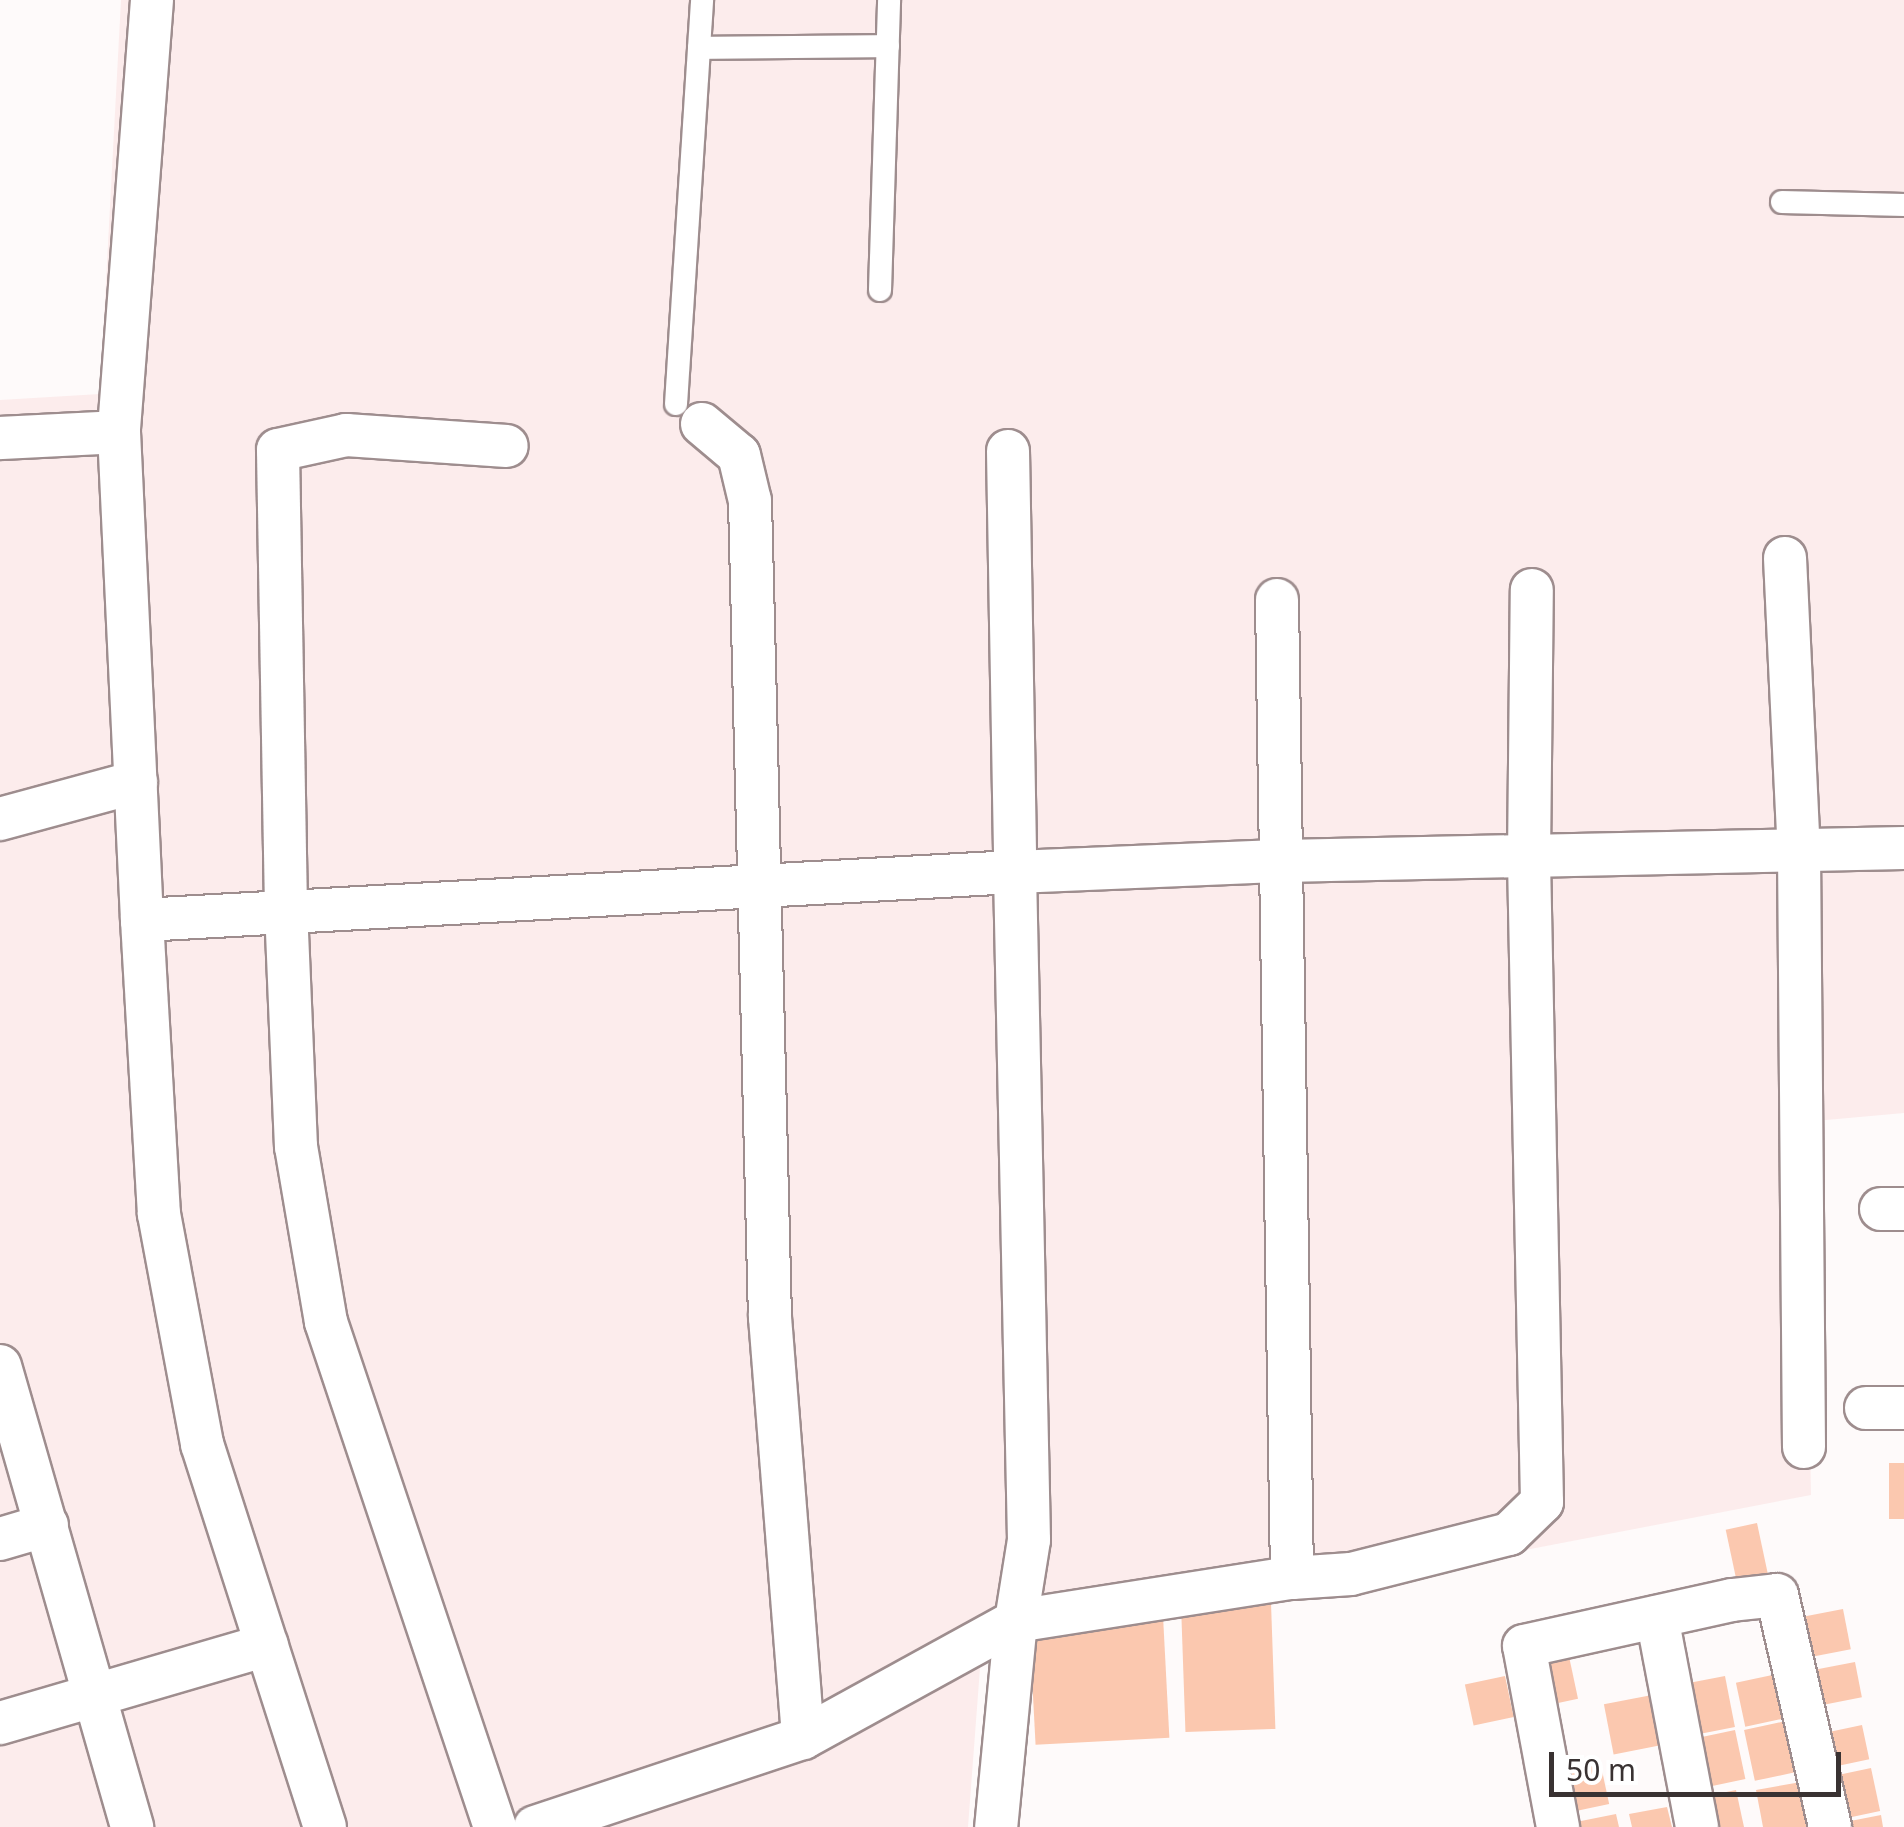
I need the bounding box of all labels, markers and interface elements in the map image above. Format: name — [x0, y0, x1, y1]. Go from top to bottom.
scale bar — [1554, 1732, 1846, 1794]
text: 50 m — [1566, 1749, 1636, 1790]

